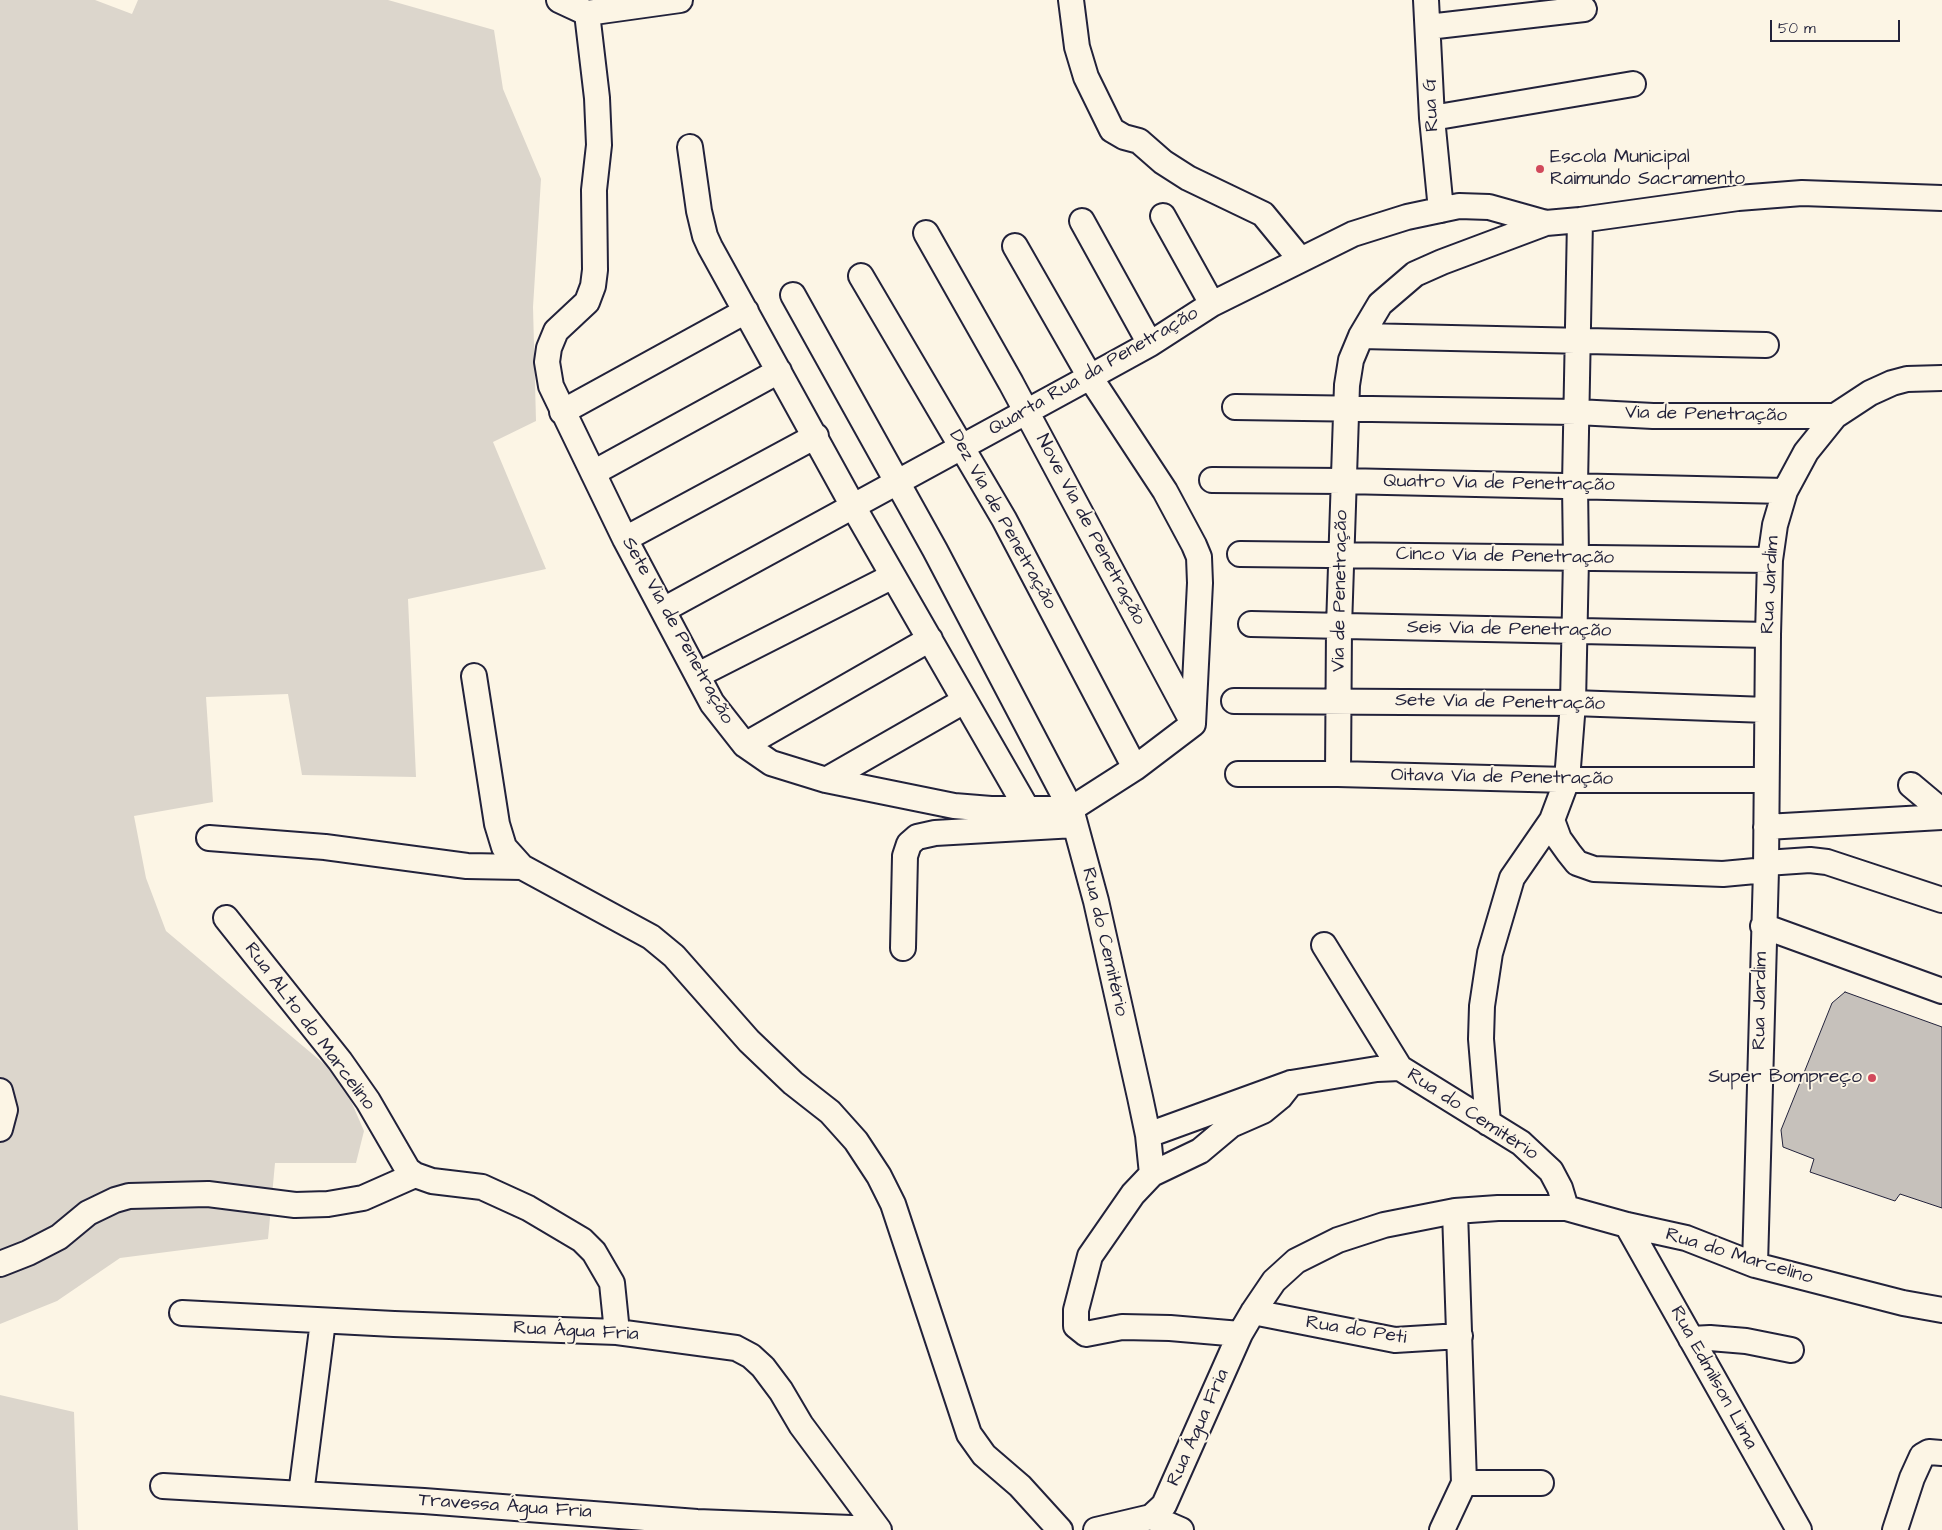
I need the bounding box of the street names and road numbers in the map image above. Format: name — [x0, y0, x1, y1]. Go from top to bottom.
street label: Rua G — [1419, 78, 1445, 132]
street label: Quarta Rua da Penetração — [985, 303, 1203, 441]
street label: Via de Penetração — [1625, 402, 1787, 428]
street label: Dez Via de Penetração — [943, 426, 1061, 614]
street label: Nove Via de Penetração — [1030, 431, 1150, 629]
street label: Quatro Via de Penetração — [1383, 471, 1615, 497]
street label: Via de Penetração — [1328, 510, 1354, 672]
street label: Sete Via de Penetração — [616, 534, 738, 728]
street label: Rua Jardim — [1757, 535, 1785, 635]
street label: Cinco Via de Penetração — [1396, 544, 1614, 570]
street label: Seis Via de Penetração — [1407, 617, 1611, 643]
street label: Sete Via de Penetração — [1395, 690, 1605, 716]
street label: Oitava Via de Penetração — [1391, 765, 1613, 791]
street label: Rua do Cemitério — [1076, 865, 1132, 1019]
street label: Rua ALto do Marcelino — [239, 939, 379, 1115]
street label: Rua Jardim — [1749, 952, 1773, 1050]
street label: Rua do Cemitério — [1402, 1064, 1542, 1166]
street label: Rua do Marcelino — [1663, 1224, 1815, 1290]
street label: Rua Edmilson Lima — [1664, 1303, 1762, 1453]
street label: Rua do Peti — [1304, 1312, 1408, 1350]
street label: Rua Água Fria — [513, 1317, 639, 1347]
street label: Rua Água Fria — [1163, 1366, 1235, 1490]
street label: Travessa Água Fria — [418, 1490, 592, 1524]

